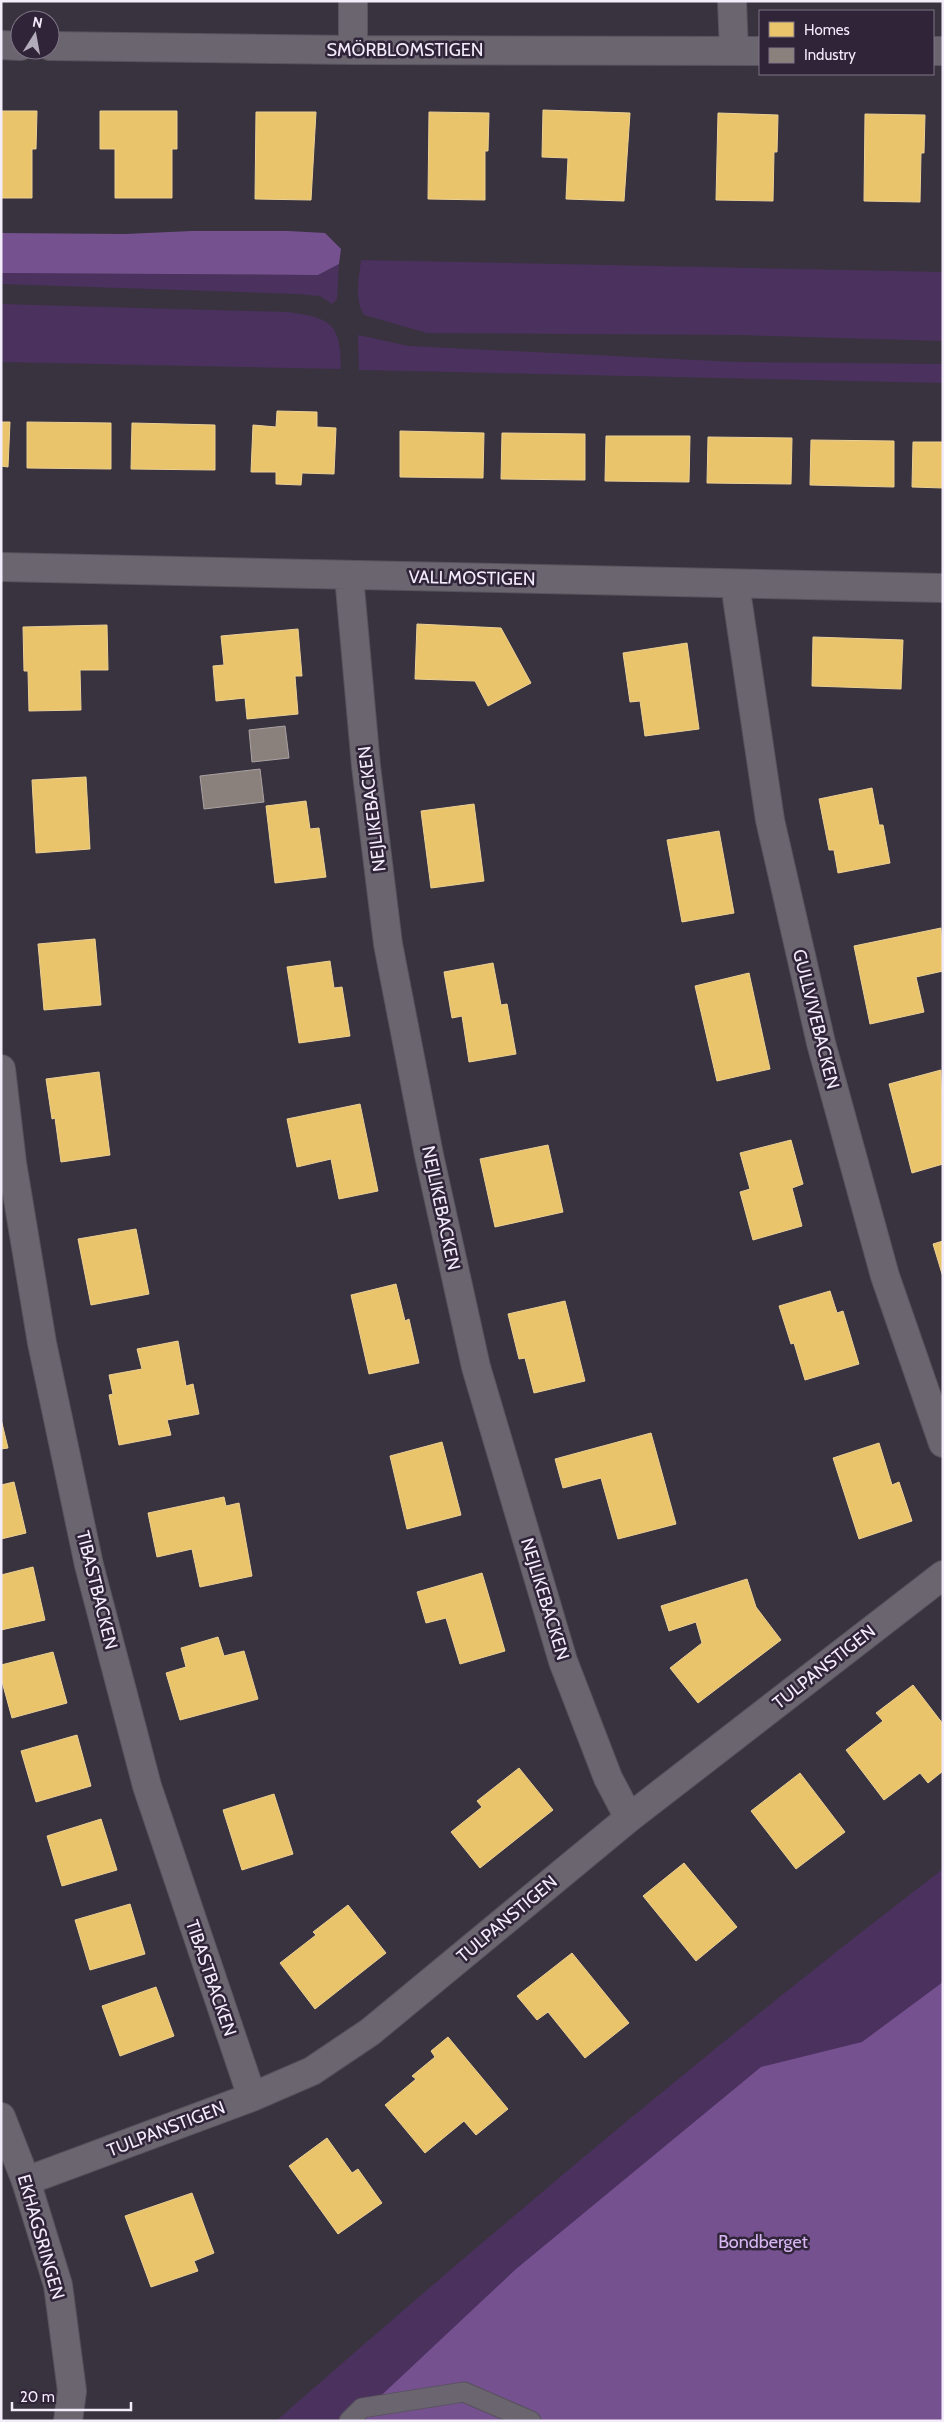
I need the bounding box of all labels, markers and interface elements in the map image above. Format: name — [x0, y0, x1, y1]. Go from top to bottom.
north arrow — [10, 10, 60, 60]
legend — [759, 10, 934, 75]
text: N — [31, 12, 44, 32]
text: Homes — [804, 21, 850, 39]
street label: SMÖRBLOMSTIGEN — [327, 39, 483, 61]
text: Industry — [804, 46, 856, 64]
street label: VALLMOSTIGEN — [408, 566, 536, 590]
street label: NEJLIKEBACKEN — [353, 745, 391, 873]
street label: GULLVIVEBACKEN — [788, 947, 844, 1091]
street label: NEJLIKEBACKEN — [417, 1144, 465, 1272]
street label: TIBASTBACKEN — [72, 1528, 122, 1652]
street label: NEJLIKEBACKEN — [516, 1535, 574, 1663]
street label: TULPANSTIGEN — [768, 1620, 880, 1714]
street label: TULPANSTIGEN — [452, 1871, 562, 1967]
street label: TIBASTBACKEN — [181, 1917, 241, 2039]
street label: TULPANSTIGEN — [104, 2096, 228, 2162]
street label: EKHAGSRINGEN — [13, 2172, 69, 2302]
park label: Bondberget — [718, 2231, 808, 2253]
scale bar — [12, 2380, 131, 2412]
text: 20 m — [20, 2388, 55, 2406]

